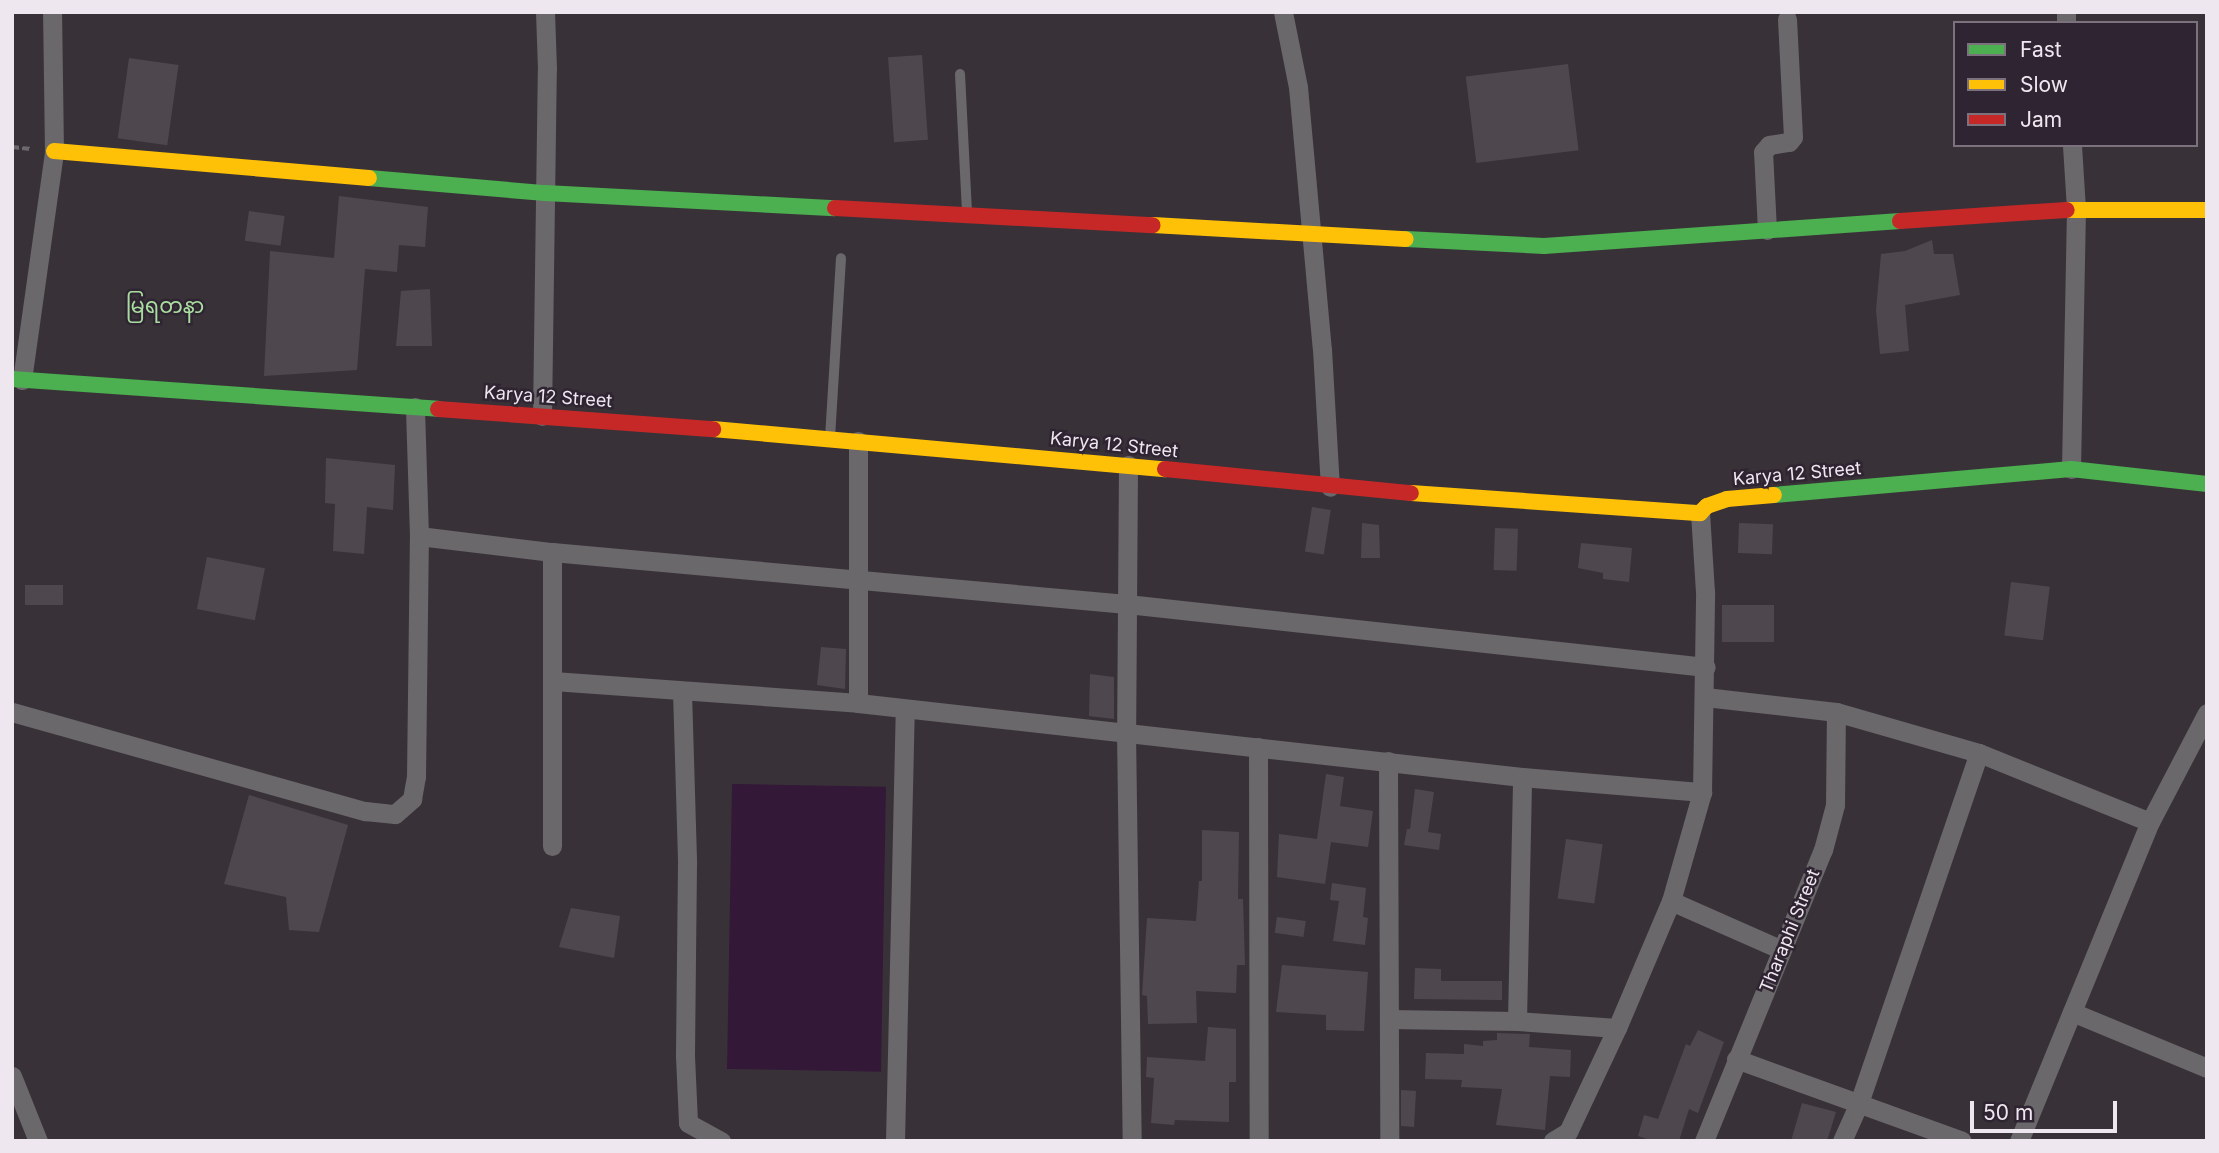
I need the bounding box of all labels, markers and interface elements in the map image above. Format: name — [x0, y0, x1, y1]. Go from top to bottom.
legend — [1953, 21, 2198, 147]
text: Fast — [2020, 37, 2062, 62]
text: Slow — [2020, 72, 2068, 97]
text: Jam — [2020, 107, 2062, 132]
district label: မြရတနာ — [126, 293, 204, 319]
street label: Karya 12 Street — [483, 382, 613, 412]
street label: Karya 12 Street — [1049, 428, 1179, 462]
street label: Karya 12 Street — [1732, 458, 1862, 490]
street label: Tharaphi Street — [1755, 866, 1825, 996]
scale bar — [1974, 1086, 2121, 1130]
text: 50 m — [1983, 1100, 2033, 1125]

